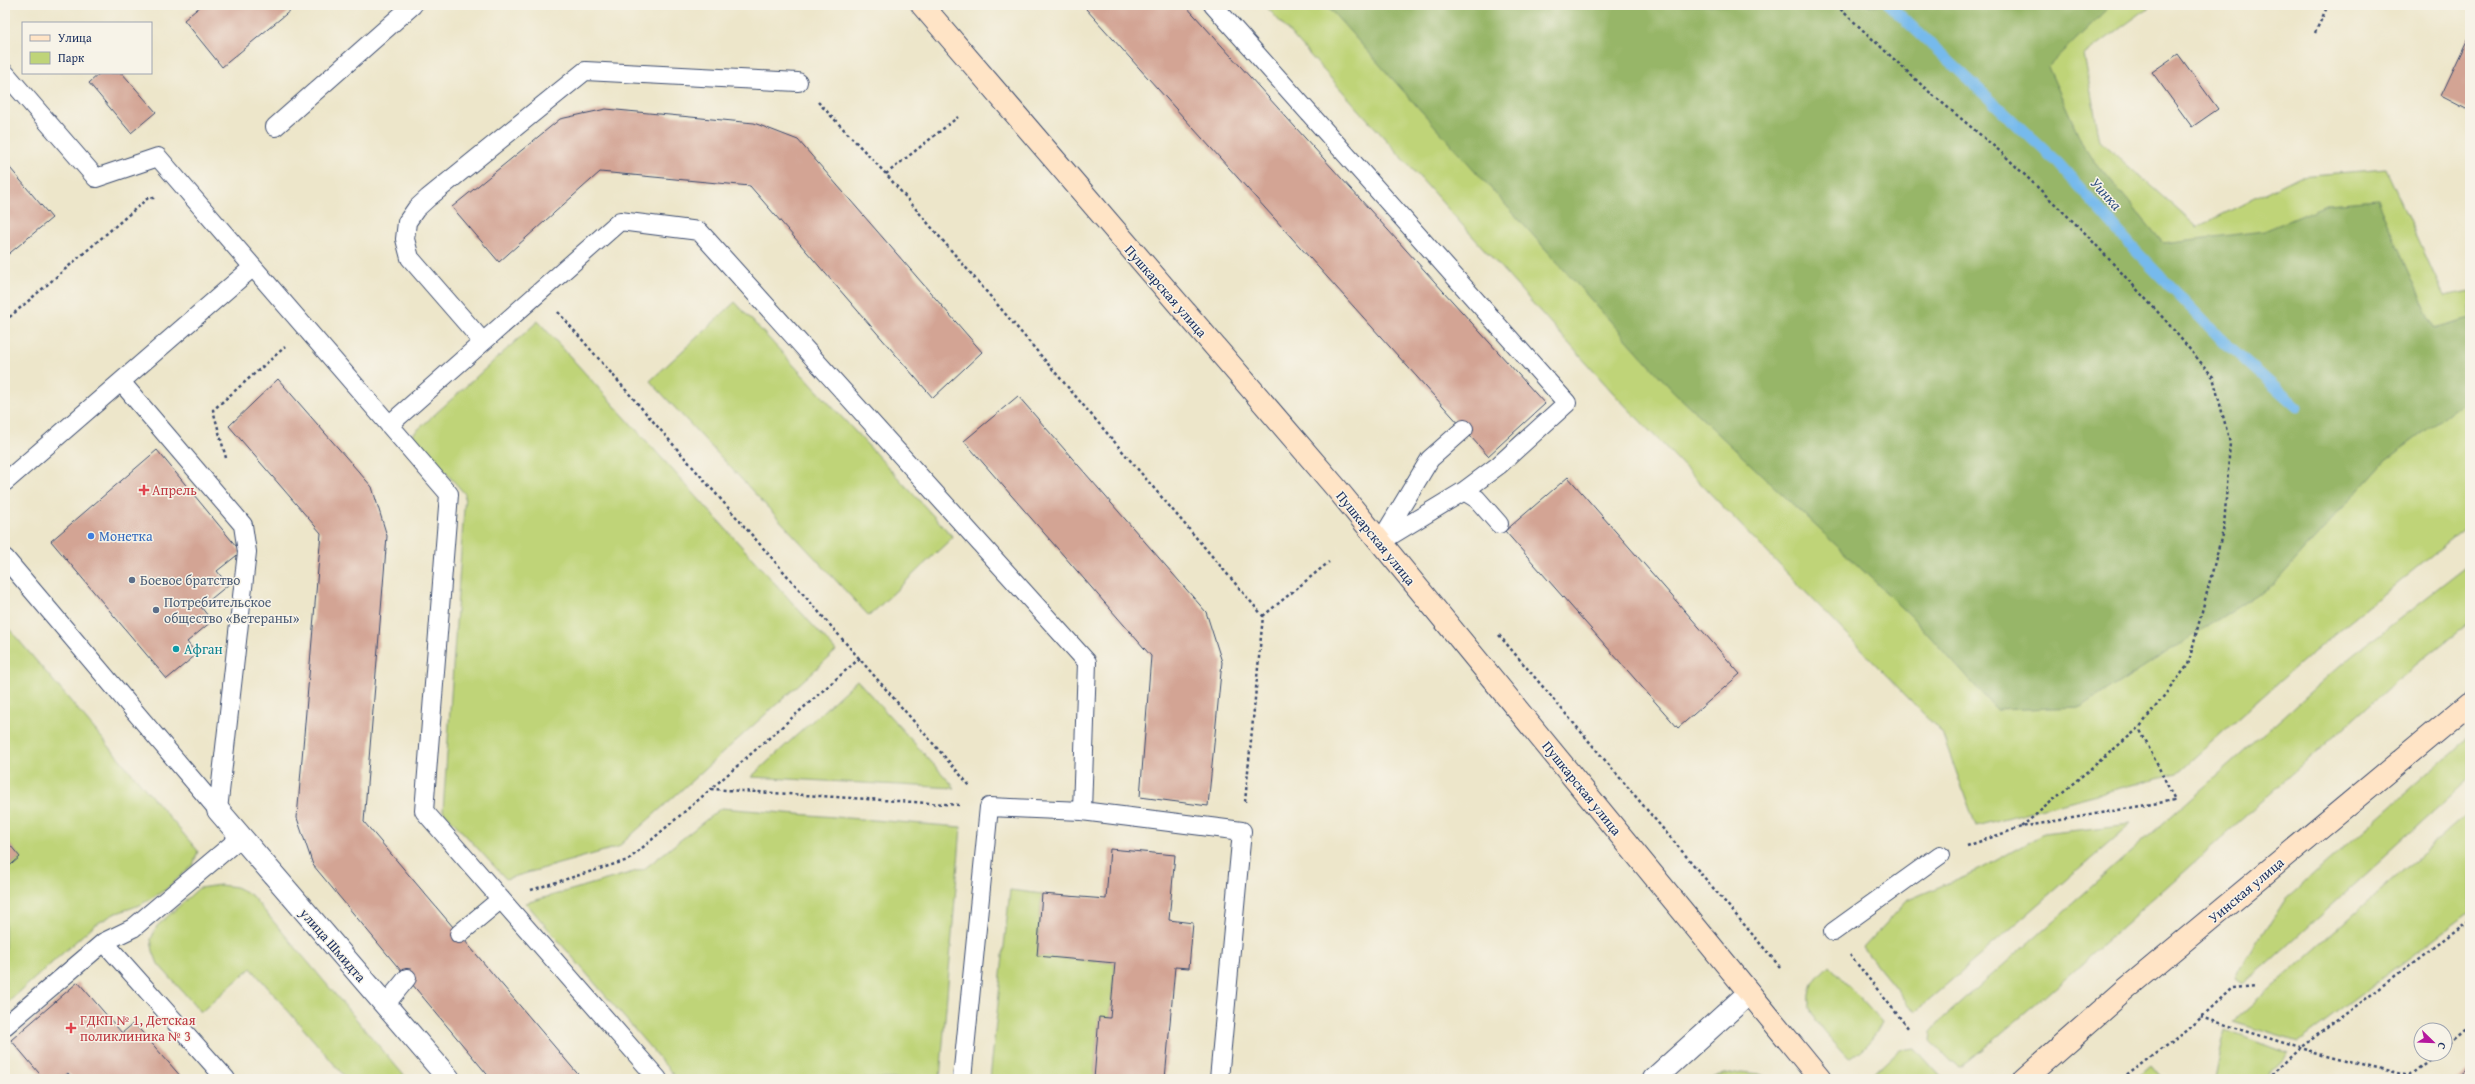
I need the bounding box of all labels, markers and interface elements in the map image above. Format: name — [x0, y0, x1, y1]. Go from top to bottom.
legend — [22, 22, 152, 74]
text: Улица — [58, 29, 92, 46]
text: Парк — [58, 49, 85, 66]
water label: Уинка — [2086, 173, 2127, 215]
street label: Пушкарская улица — [1120, 240, 1212, 342]
place label: Апрель — [152, 480, 197, 500]
marker: Апрель — [139, 485, 149, 495]
street label: Пушкарская улица — [1332, 486, 1421, 590]
place label: Монетка — [99, 526, 153, 546]
marker: Монетка — [86, 531, 96, 541]
place label: Боевое братство — [140, 570, 240, 590]
marker: Боевое братство — [127, 575, 137, 585]
place label: Потребительское общество «Ветераны» — [164, 592, 300, 628]
marker: Потребительское общество «Ветераны» — [151, 605, 161, 615]
place label: Афган — [184, 639, 223, 659]
marker: Афган — [171, 644, 181, 654]
street label: Пушкарская улица — [1538, 736, 1627, 840]
street label: Уинская улица — [2204, 852, 2288, 928]
street label: улица Шмидта — [295, 903, 371, 987]
place label: ГДКП № 1, Детская поликлиника № 3 — [80, 1010, 196, 1046]
marker: ГДКП № 1, Детская поликлиника № 3 — [65, 1022, 77, 1034]
north arrow — [2413, 1022, 2453, 1062]
text: С — [2434, 1040, 2451, 1052]

